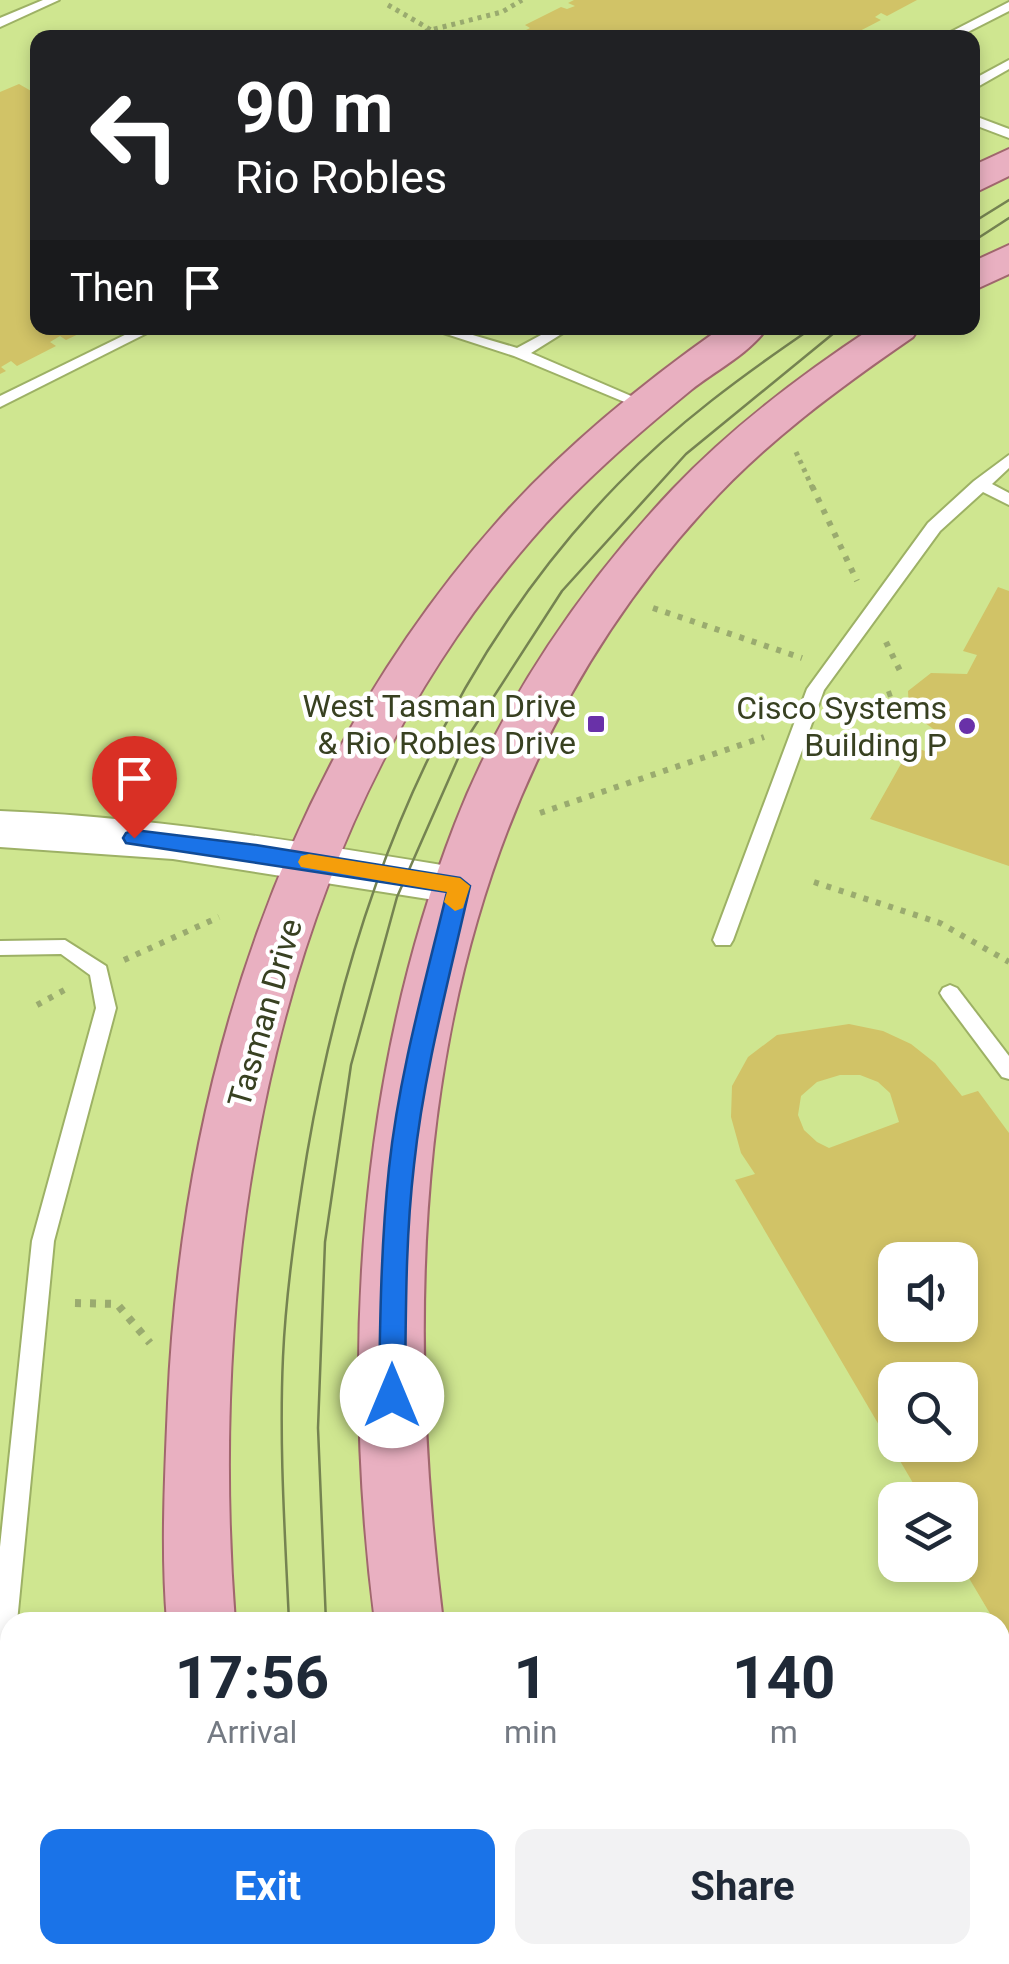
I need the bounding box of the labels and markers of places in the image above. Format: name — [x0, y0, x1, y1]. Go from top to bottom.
place label: West Tasman Drive & Rio Robles Drive — [303, 687, 576, 762]
place label: Cisco Systems Building P — [736, 689, 947, 764]
marker: West Tasman Drive & Rio Robles Drive — [585, 713, 607, 735]
marker: Cisco Systems Building P — [956, 715, 978, 737]
pin — [92, 736, 177, 839]

